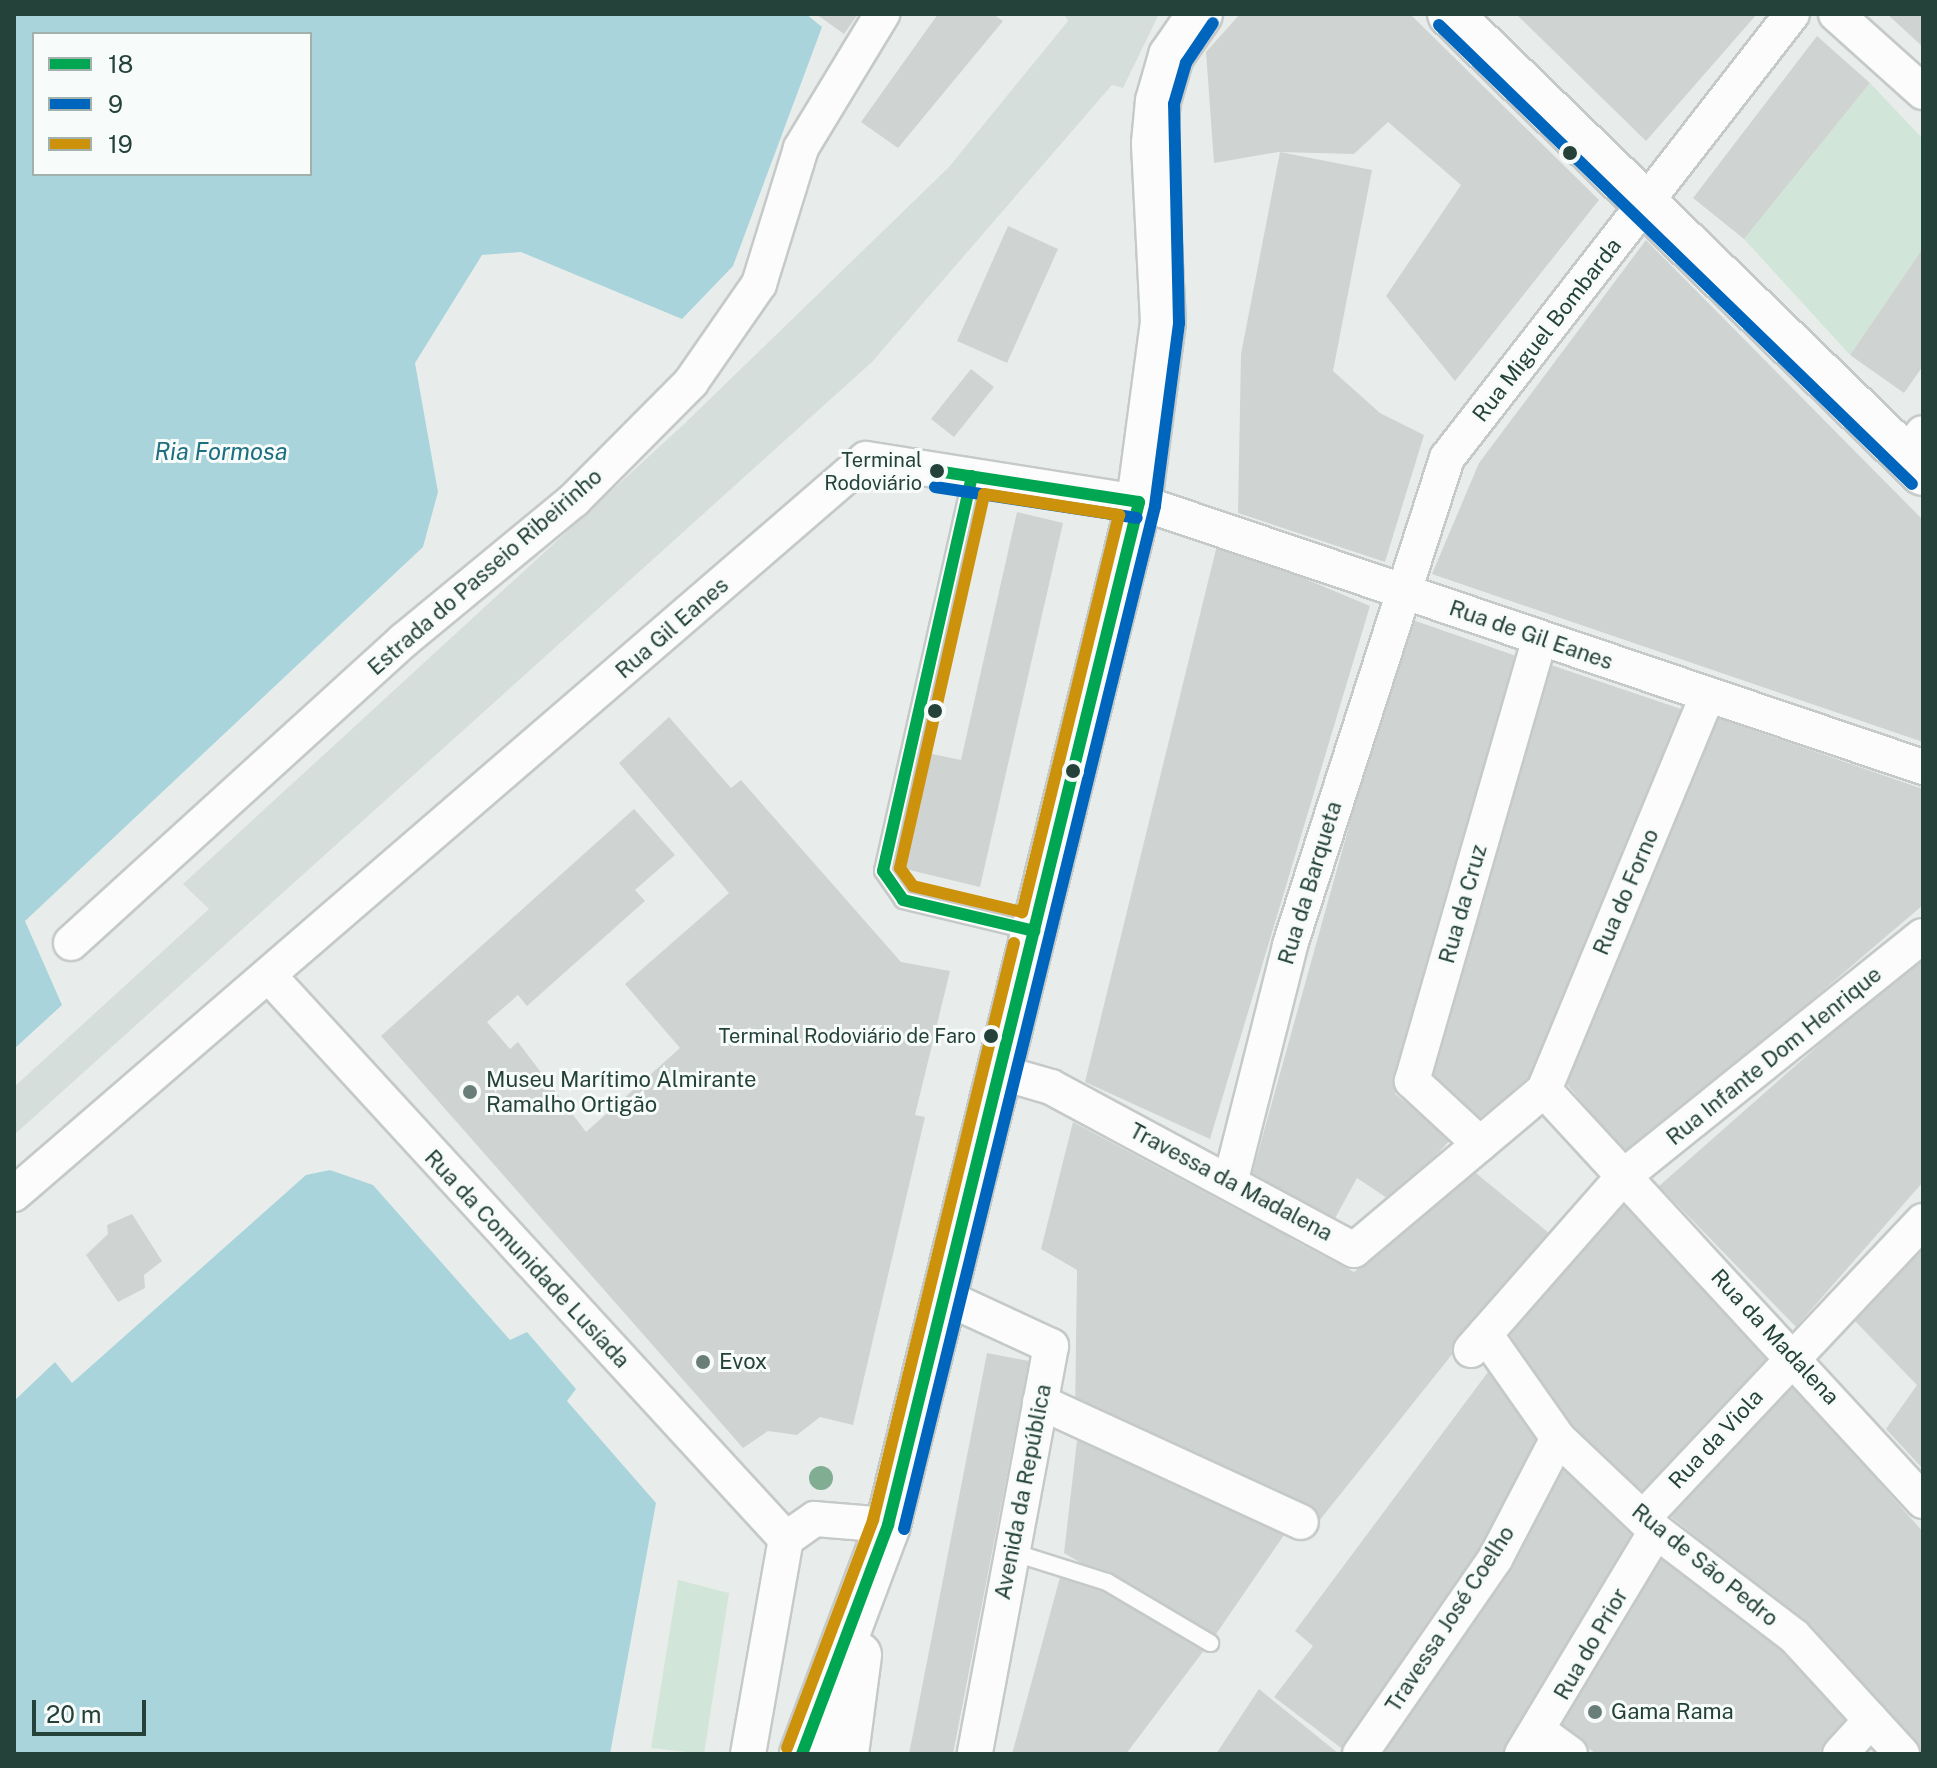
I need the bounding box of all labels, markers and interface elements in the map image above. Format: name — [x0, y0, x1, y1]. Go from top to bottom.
legend — [32, 32, 312, 176]
text: 18 — [108, 50, 133, 78]
text: 9 — [108, 90, 123, 118]
text: 19 — [108, 130, 133, 158]
unlabelled marker — [1562, 145, 1578, 161]
street label: Rua Miguel Bombarda — [1467, 233, 1627, 427]
water label: Ria Formosa — [155, 438, 287, 466]
place label: Terminal Rodoviário — [824, 448, 922, 495]
street label: Estrada do Passeio Ribeirinho — [362, 463, 608, 681]
marker: Terminal Rodoviário — [929, 463, 945, 479]
street label: Rua Gil Eanes — [610, 572, 734, 684]
street label: Rua de Gil Eanes — [1446, 595, 1616, 675]
unlabelled marker — [927, 703, 943, 719]
unlabelled marker — [1065, 763, 1081, 779]
street label: Rua da Barqueta — [1273, 798, 1347, 968]
street label: Rua do Forno — [1588, 825, 1664, 959]
street label: Rua da Cruz — [1433, 841, 1493, 967]
street label: Rua Infante Dom Henrique — [1661, 961, 1887, 1151]
place label: Terminal Rodoviário de Faro — [718, 1024, 976, 1048]
marker: Terminal Rodoviário de Faro — [983, 1028, 999, 1044]
place label: Museu Marítimo Almirante Ramalho Ortigão — [486, 1066, 757, 1118]
marker: Museu Marítimo Almirante Ramalho Ortigão — [461, 1083, 479, 1101]
street label: Travessa da Madalena — [1125, 1117, 1337, 1247]
street label: Rua da Comunidade Lusíada — [419, 1144, 635, 1374]
street label: Rua da Madalena — [1705, 1264, 1845, 1410]
place label: Evox — [719, 1349, 767, 1375]
marker: Evox — [694, 1353, 712, 1371]
street label: Avenida da República — [989, 1382, 1057, 1602]
street label: Rua da Viola — [1663, 1384, 1769, 1494]
street label: Rua de São Pedro — [1626, 1498, 1784, 1632]
street label: Travessa José Coelho — [1380, 1521, 1520, 1717]
street label: Rua do Prior — [1548, 1583, 1634, 1705]
scale bar — [36, 1684, 150, 1734]
place label: Gama Rama — [1611, 1699, 1734, 1725]
text: 20 m — [46, 1700, 102, 1728]
marker: Gama Rama — [1586, 1703, 1604, 1721]

